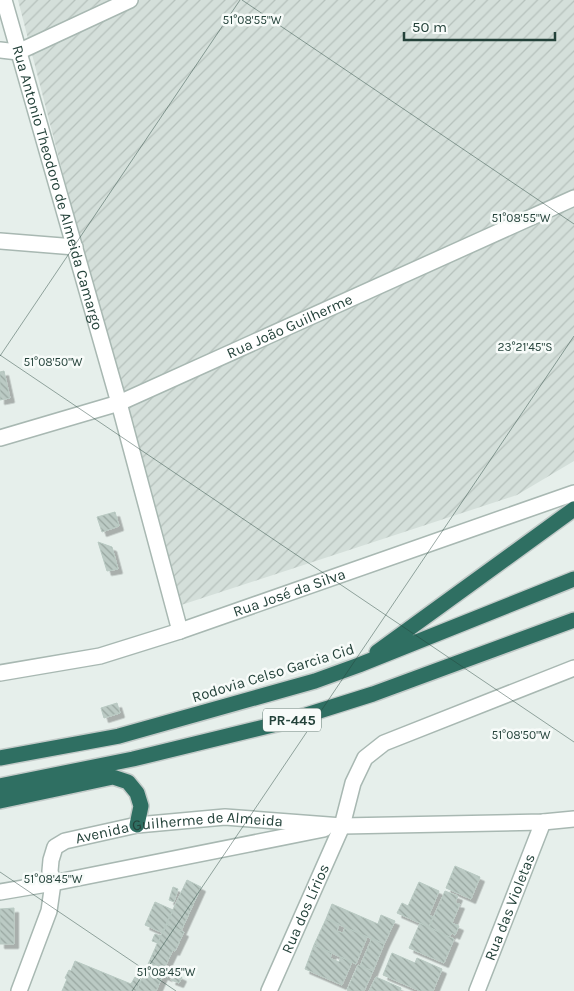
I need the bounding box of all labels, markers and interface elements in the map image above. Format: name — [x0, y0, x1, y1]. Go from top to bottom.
scale bar — [404, 10, 555, 42]
text: 51°08'55"W — [223, 13, 282, 27]
text: 50 m — [412, 18, 447, 36]
street label: Rua Antonio Theodoro de Almeida Camargo — [8, 43, 107, 332]
text: 51°08'55"W — [492, 211, 551, 225]
street label: Rua João Guilherme — [224, 290, 355, 362]
text: 23°21'45"S — [497, 340, 553, 354]
text: 51°08'50"W — [23, 355, 83, 369]
street label: Rua José da Silva — [231, 565, 348, 621]
street label: Rodovia Celso Garcia Cid — [190, 640, 356, 706]
road number: PR-445 — [263, 708, 321, 732]
text: 51°08'50"W — [491, 728, 551, 742]
street label: Avenida Guilherme de Almeida — [74, 808, 284, 847]
street label: Rua das Violetas — [481, 851, 539, 963]
street label: Rua dos Lírios — [278, 861, 333, 956]
text: 51°08'45"W — [24, 872, 83, 886]
text: 51°08'45"W — [137, 965, 196, 979]

